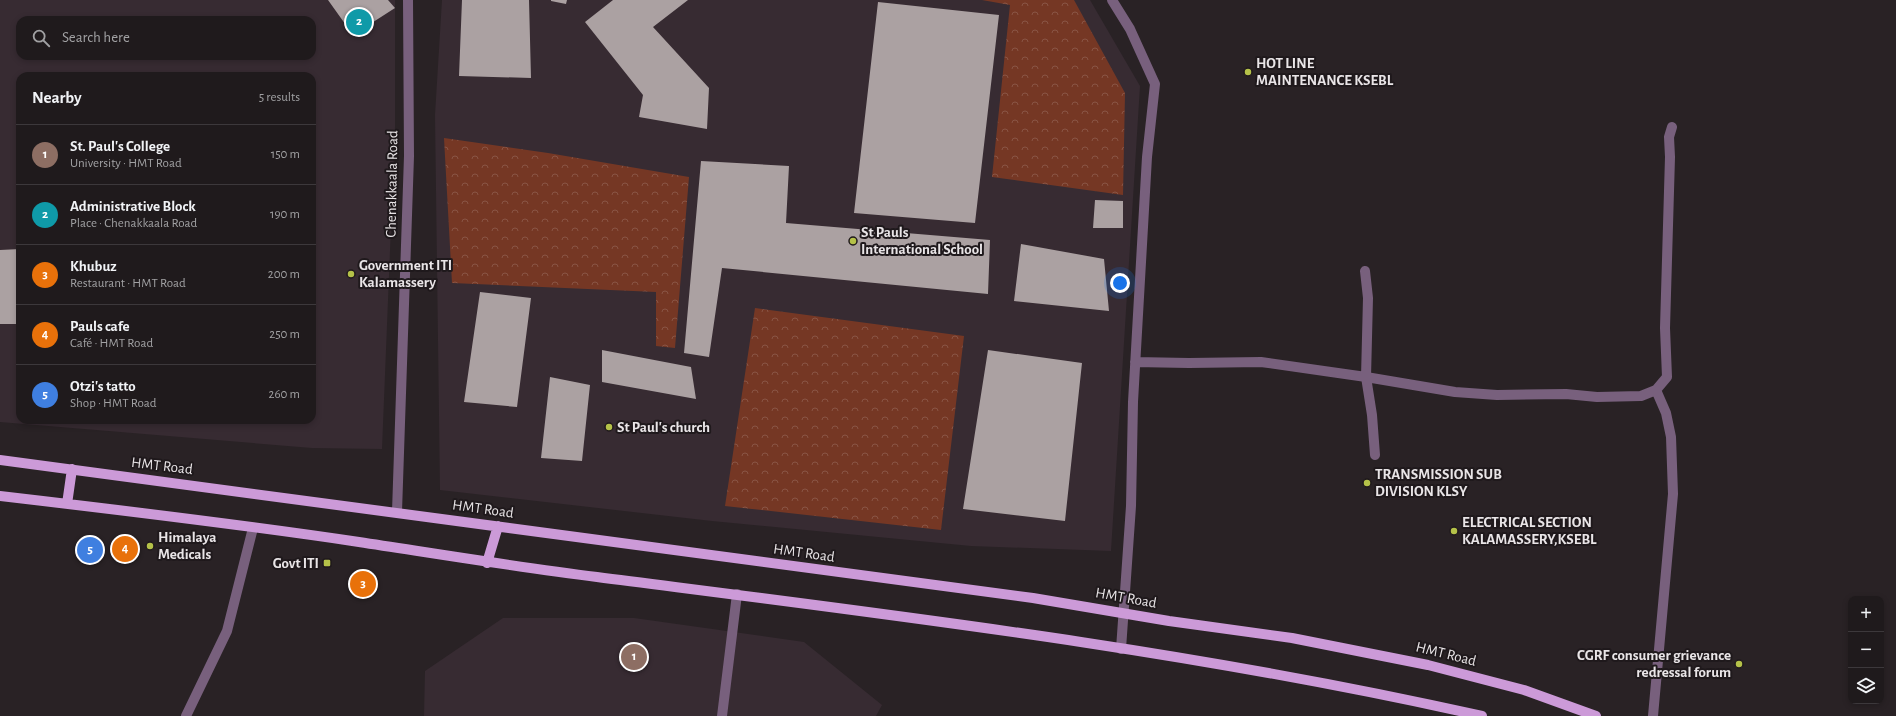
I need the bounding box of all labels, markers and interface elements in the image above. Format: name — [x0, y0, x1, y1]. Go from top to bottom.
pin: 2 — [346, 7, 372, 37]
search box — [16, 16, 316, 60]
icon: search — [30, 27, 52, 49]
text: Search here — [62, 30, 130, 45]
place label: HOT LINE MAINTENANCE KSEBL — [1256, 56, 1394, 88]
marker: HOT LINE MAINTENANCE KSEBL — [1243, 67, 1253, 77]
text: Nearby — [32, 89, 82, 106]
text: 5 results — [259, 91, 300, 104]
street label: Chenakkaala Road — [384, 130, 400, 238]
text: St. Paul's College — [70, 139, 170, 154]
text: 1 — [43, 148, 47, 161]
text: 150 m — [271, 148, 300, 161]
text: University · HMT Road — [70, 157, 182, 170]
text: Administrative Block — [70, 199, 196, 214]
text: 2 — [42, 208, 48, 221]
text: 190 m — [270, 208, 300, 221]
text: Place · Chenakkaala Road — [70, 217, 197, 230]
place label: St Pauls International School — [861, 225, 983, 257]
marker: St Pauls International School — [848, 236, 858, 246]
place label: Government ITI Kalamassery — [359, 258, 452, 290]
text: Khubuz — [70, 259, 117, 274]
text: 3 — [42, 268, 48, 281]
text: 200 m — [268, 268, 300, 281]
marker: Government ITI Kalamassery — [346, 269, 356, 279]
your location — [1110, 273, 1130, 293]
text: Restaurant · HMT Road — [70, 277, 186, 290]
text: Pauls cafe — [70, 319, 130, 334]
text: 4 — [42, 328, 48, 341]
text: 250 m — [269, 328, 300, 341]
text: Café · HMT Road — [70, 337, 153, 350]
text: Otzi's tatto — [70, 379, 136, 394]
text: 5 — [42, 388, 48, 401]
text: 260 m — [269, 388, 300, 401]
text: Shop · HMT Road — [70, 397, 157, 410]
place label: St Paul's church — [617, 420, 710, 435]
marker: St Paul's church — [604, 422, 614, 432]
street label: HMT Road — [130, 455, 194, 477]
place label: TRANSMISSION SUB DIVISION KLSY — [1375, 467, 1502, 499]
marker: TRANSMISSION SUB DIVISION KLSY — [1362, 478, 1372, 488]
street label: HMT Road — [451, 497, 515, 521]
place label: ELECTRICAL SECTION KALAMASSERY,KSEBL — [1462, 515, 1597, 547]
marker: ELECTRICAL SECTION KALAMASSERY,KSEBL — [1449, 526, 1459, 536]
place label: Himalaya Medicals — [158, 530, 216, 562]
pin: 4 — [112, 534, 138, 564]
pin: 5 — [77, 535, 103, 565]
marker: Himalaya Medicals — [145, 541, 155, 551]
street label: HMT Road — [772, 541, 836, 565]
place label: Govt ITI — [273, 556, 319, 571]
marker: Govt ITI — [322, 558, 332, 568]
pin: 3 — [350, 569, 376, 599]
street label: HMT Road — [1094, 585, 1158, 611]
map controls — [1848, 596, 1884, 704]
button: + — [1848, 596, 1884, 632]
button: − — [1848, 632, 1884, 668]
street label: HMT Road — [1414, 639, 1478, 669]
pin: 1 — [621, 642, 647, 672]
place label: CGRF consumer grievance redressal forum — [1577, 648, 1731, 680]
marker: CGRF consumer grievance redressal forum — [1734, 659, 1744, 669]
button: layers — [1848, 668, 1884, 704]

